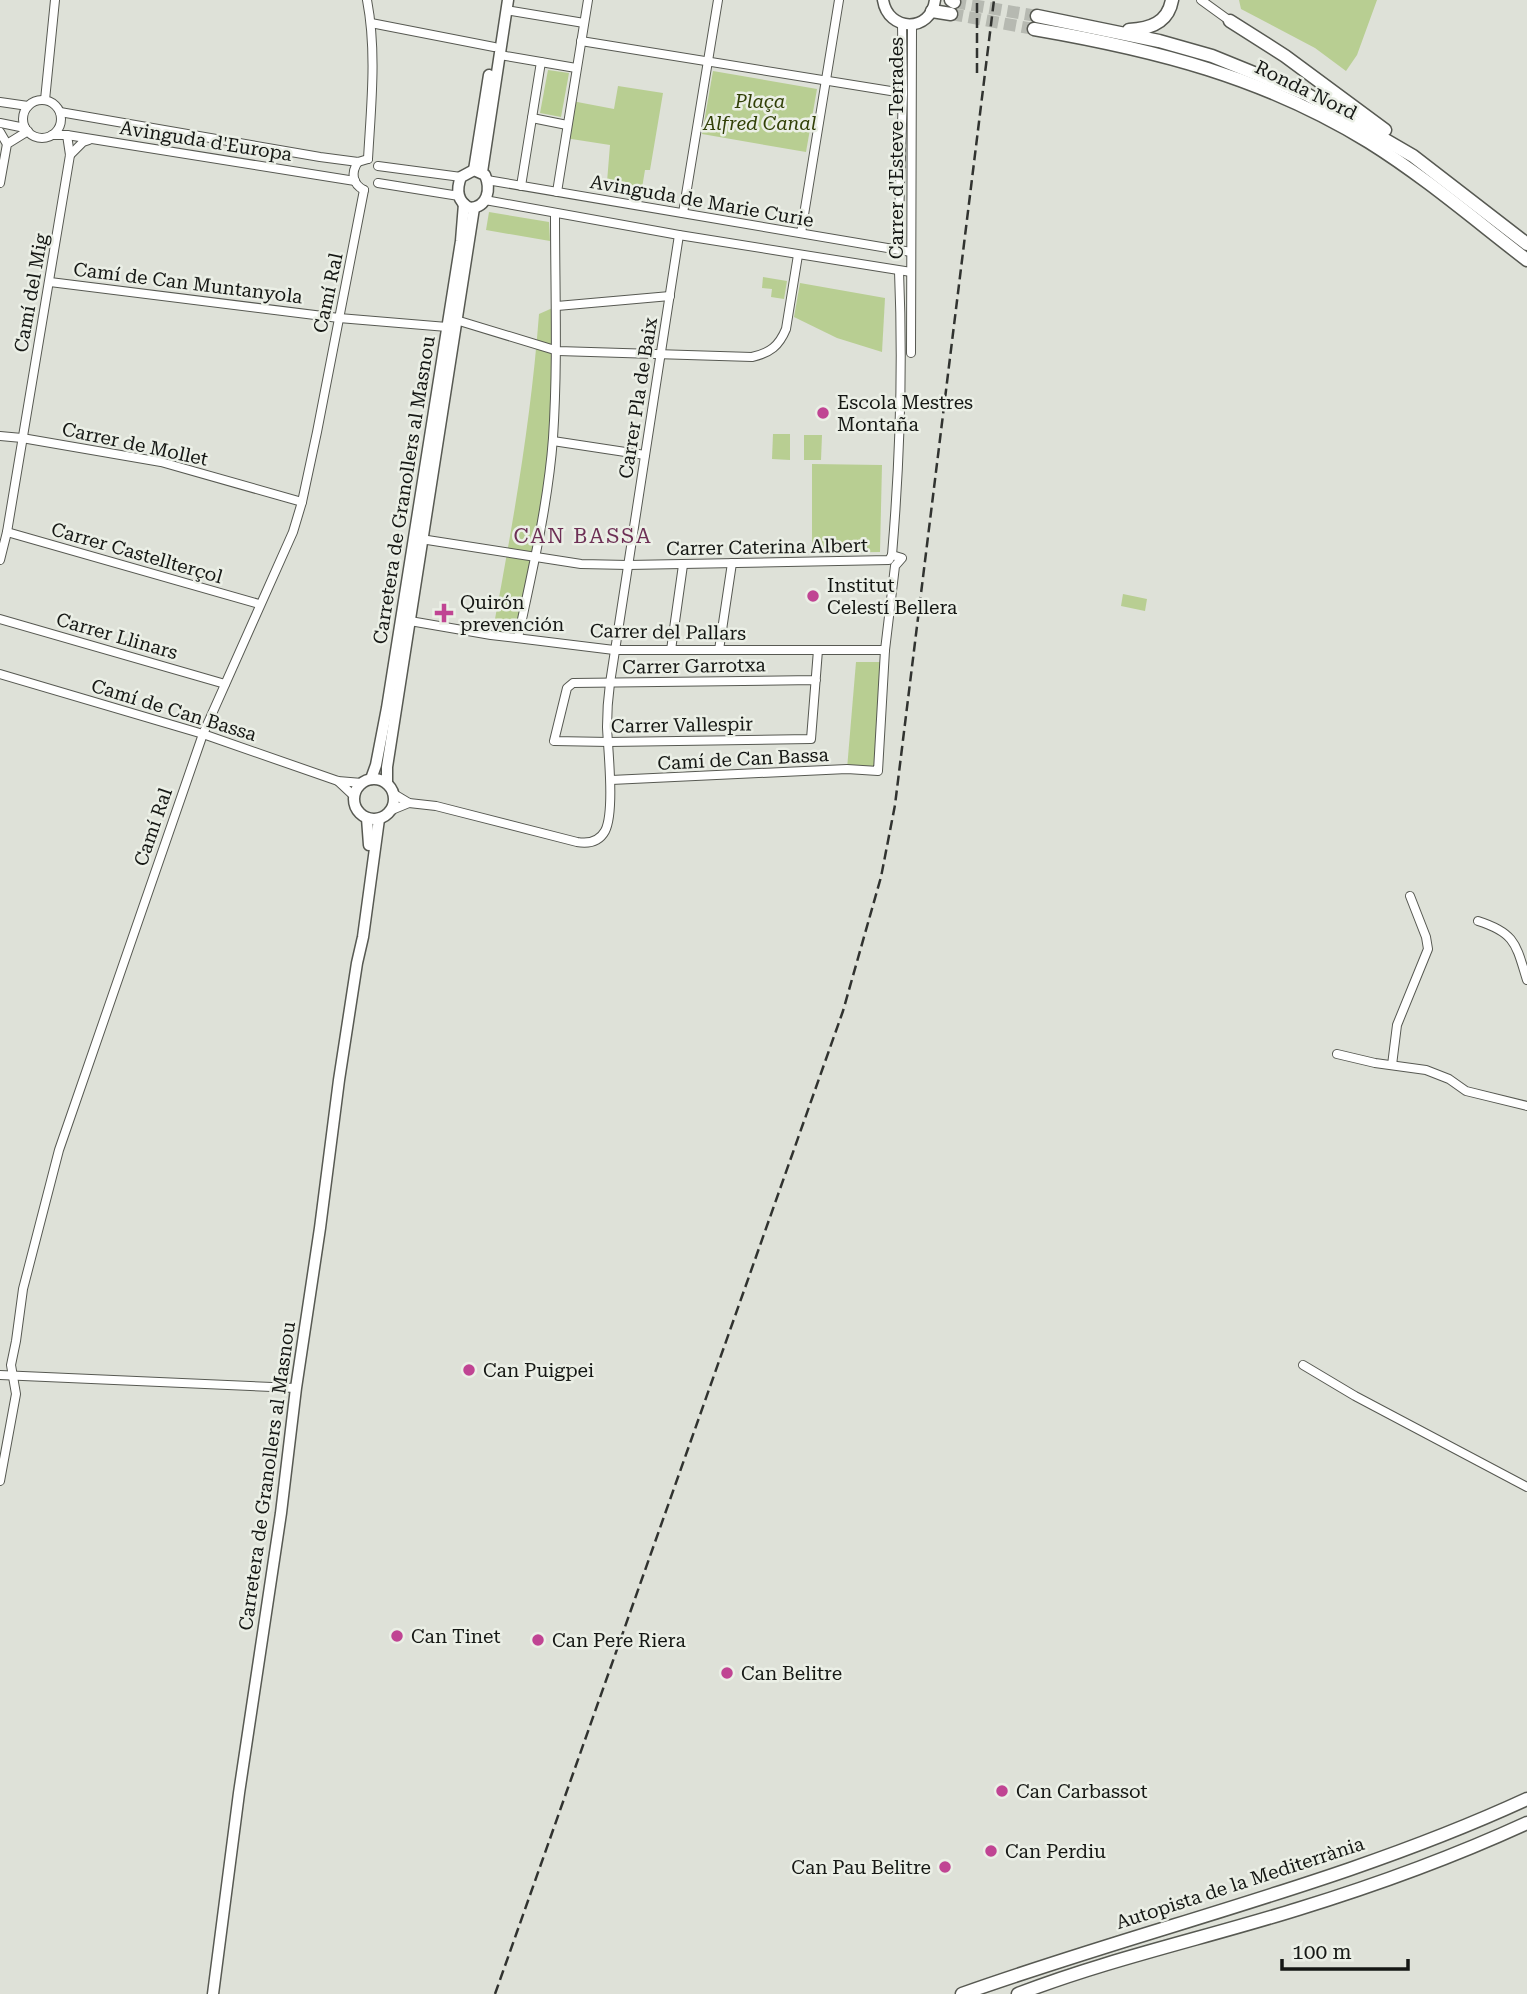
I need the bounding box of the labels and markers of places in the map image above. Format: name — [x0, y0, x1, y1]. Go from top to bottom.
place label: Escola Mestres Montaña — [837, 391, 973, 436]
marker: Escola Mestres Montaña — [815, 405, 831, 421]
place label: Institut Celestí Bellera — [827, 574, 958, 619]
marker: Institut Celestí Bellera — [805, 588, 821, 604]
place label: Quirón prevención — [460, 591, 564, 636]
marker: Quirón prevención — [434, 603, 454, 623]
place label: Can Puigpei — [483, 1359, 594, 1382]
marker: Can Puigpei — [461, 1362, 477, 1378]
place label: Can Tinet — [411, 1625, 501, 1648]
marker: Can Tinet — [389, 1628, 405, 1644]
place label: Can Pere Riera — [552, 1629, 686, 1652]
marker: Can Pere Riera — [530, 1632, 546, 1648]
place label: Can Belitre — [741, 1662, 842, 1685]
marker: Can Belitre — [719, 1665, 735, 1681]
place label: Can Carbassot — [1016, 1780, 1148, 1803]
marker: Can Carbassot — [994, 1783, 1010, 1799]
place label: Can Perdiu — [1005, 1840, 1106, 1863]
marker: Can Perdiu — [983, 1843, 999, 1859]
place label: Can Pau Belitre — [791, 1856, 931, 1879]
marker: Can Pau Belitre — [937, 1859, 953, 1875]

